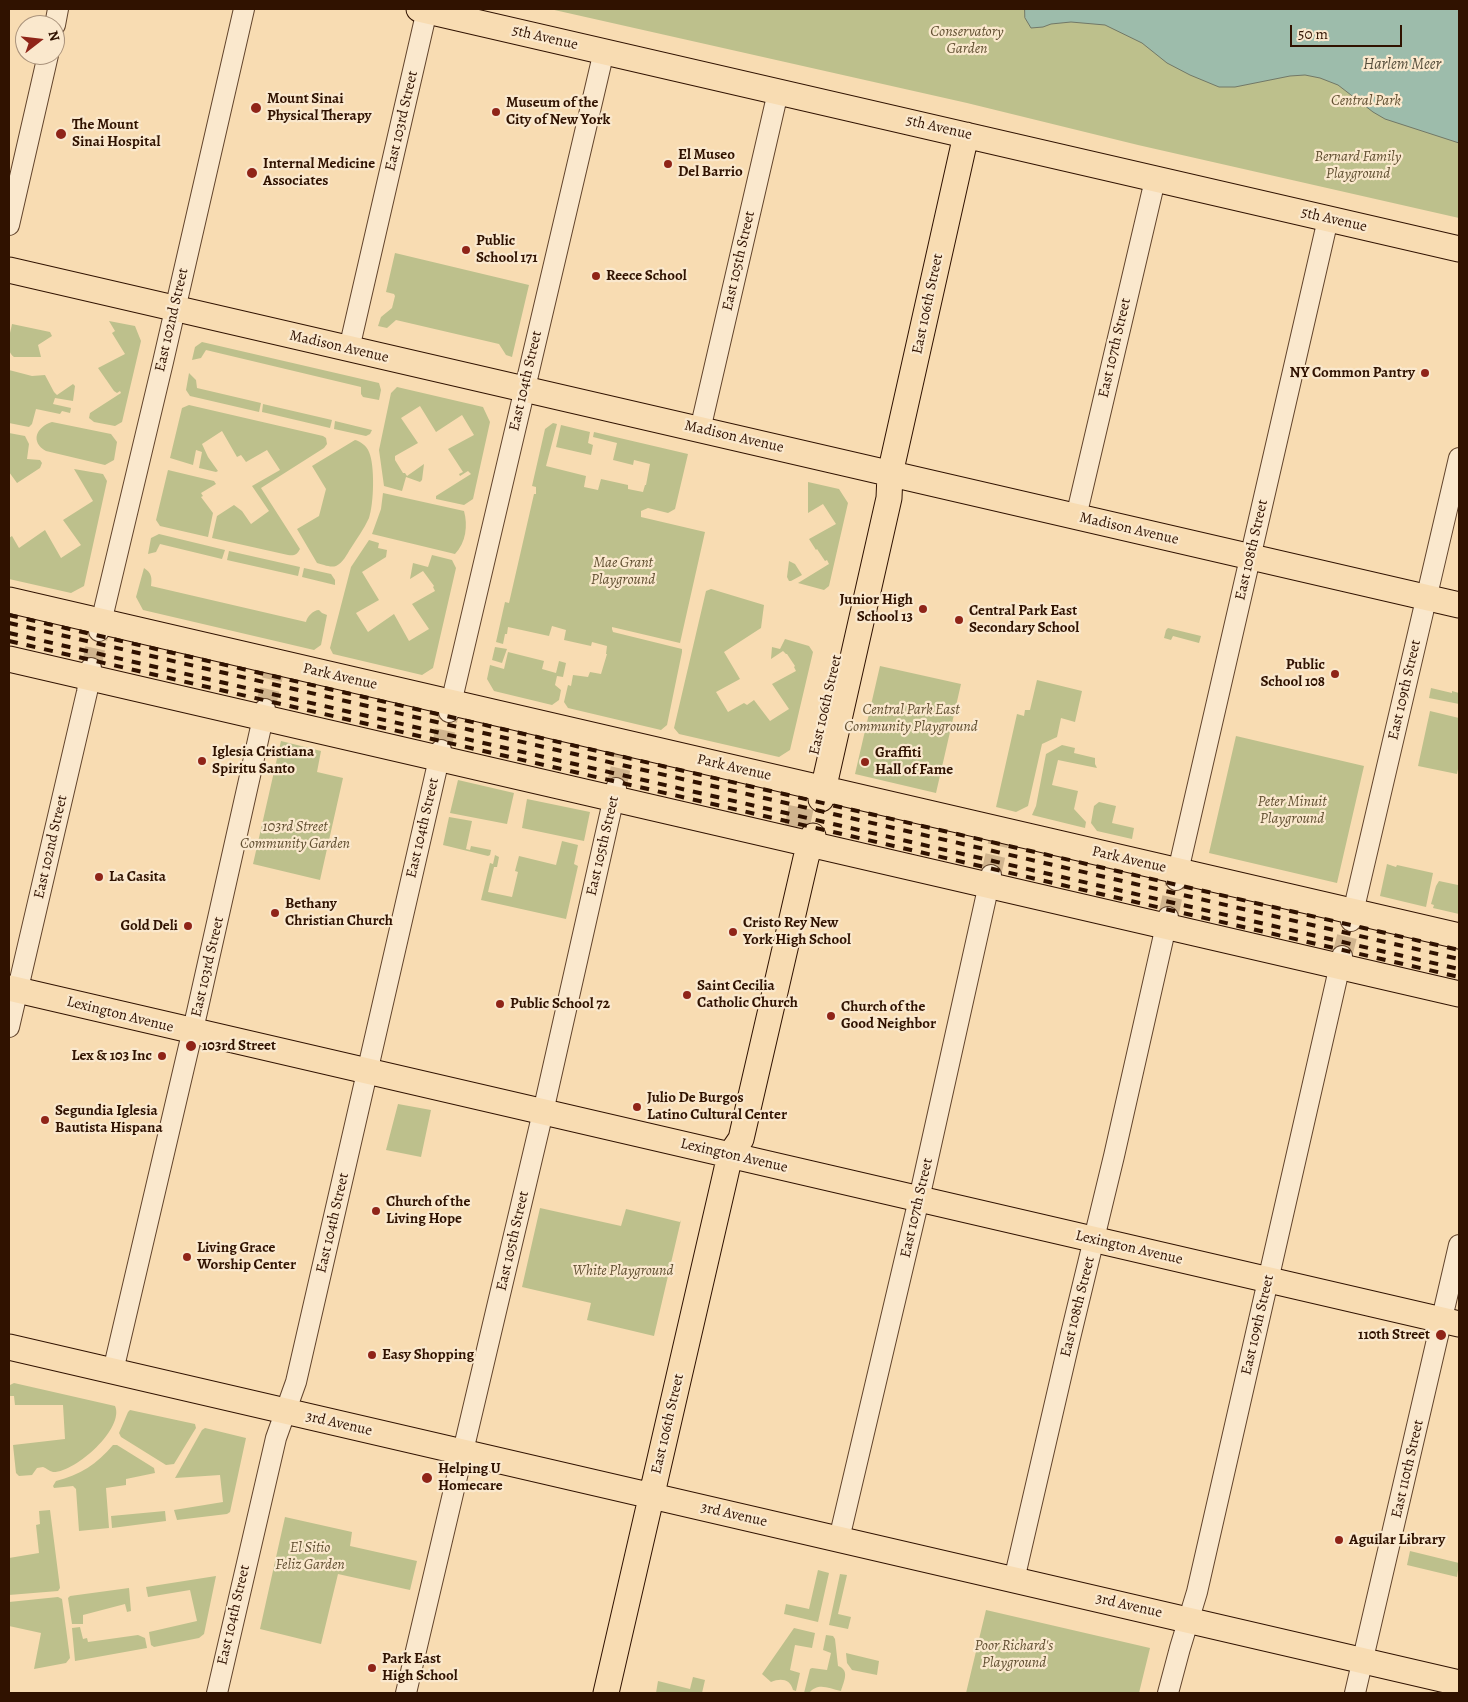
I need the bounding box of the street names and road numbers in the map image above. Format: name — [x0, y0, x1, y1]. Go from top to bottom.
street label: 5th Avenue — [510, 22, 580, 54]
street label: East 103rd Street — [382, 69, 422, 173]
street label: 5th Avenue — [904, 112, 974, 144]
street label: 5th Avenue — [1299, 204, 1369, 236]
street label: East 105th Street — [719, 209, 759, 313]
street label: East 106th Street — [909, 252, 947, 356]
street label: East 102nd Street — [151, 266, 193, 374]
street label: East 107th Street — [1095, 296, 1135, 400]
street label: Madison Avenue — [288, 327, 390, 367]
street label: East 104th Street — [506, 329, 546, 433]
street label: Madison Avenue — [683, 417, 785, 457]
street label: East 108th Street — [1232, 498, 1272, 602]
street label: Madison Avenue — [1078, 509, 1180, 549]
street label: East 109th Street — [1385, 638, 1425, 742]
street label: East 106th Street — [806, 653, 846, 757]
street label: Park Avenue — [301, 660, 379, 694]
street label: Park Avenue — [695, 751, 773, 785]
street label: East 104th Street — [403, 776, 443, 880]
street label: East 102nd Street — [30, 793, 72, 901]
street label: East 105th Street — [583, 794, 623, 898]
street label: Park Avenue — [1090, 843, 1168, 877]
street label: East 103rd Street — [188, 915, 228, 1019]
street label: Lexington Avenue — [65, 993, 175, 1037]
street label: Lexington Avenue — [679, 1135, 789, 1177]
street label: East 107th Street — [897, 1156, 937, 1260]
street label: East 104th Street — [313, 1171, 353, 1275]
street label: East 105th Street — [493, 1189, 533, 1293]
street label: Lexington Avenue — [1074, 1227, 1184, 1269]
street label: East 108th Street — [1057, 1255, 1099, 1359]
street label: East 109th Street — [1238, 1273, 1278, 1377]
street label: East 106th Street — [648, 1372, 688, 1476]
street label: 3rd Avenue — [304, 1408, 374, 1440]
street label: East 110th Street — [1388, 1418, 1428, 1520]
street label: 3rd Avenue — [699, 1499, 769, 1531]
street label: East 104th Street — [214, 1563, 254, 1667]
street label: 3rd Avenue — [1094, 1590, 1164, 1622]

